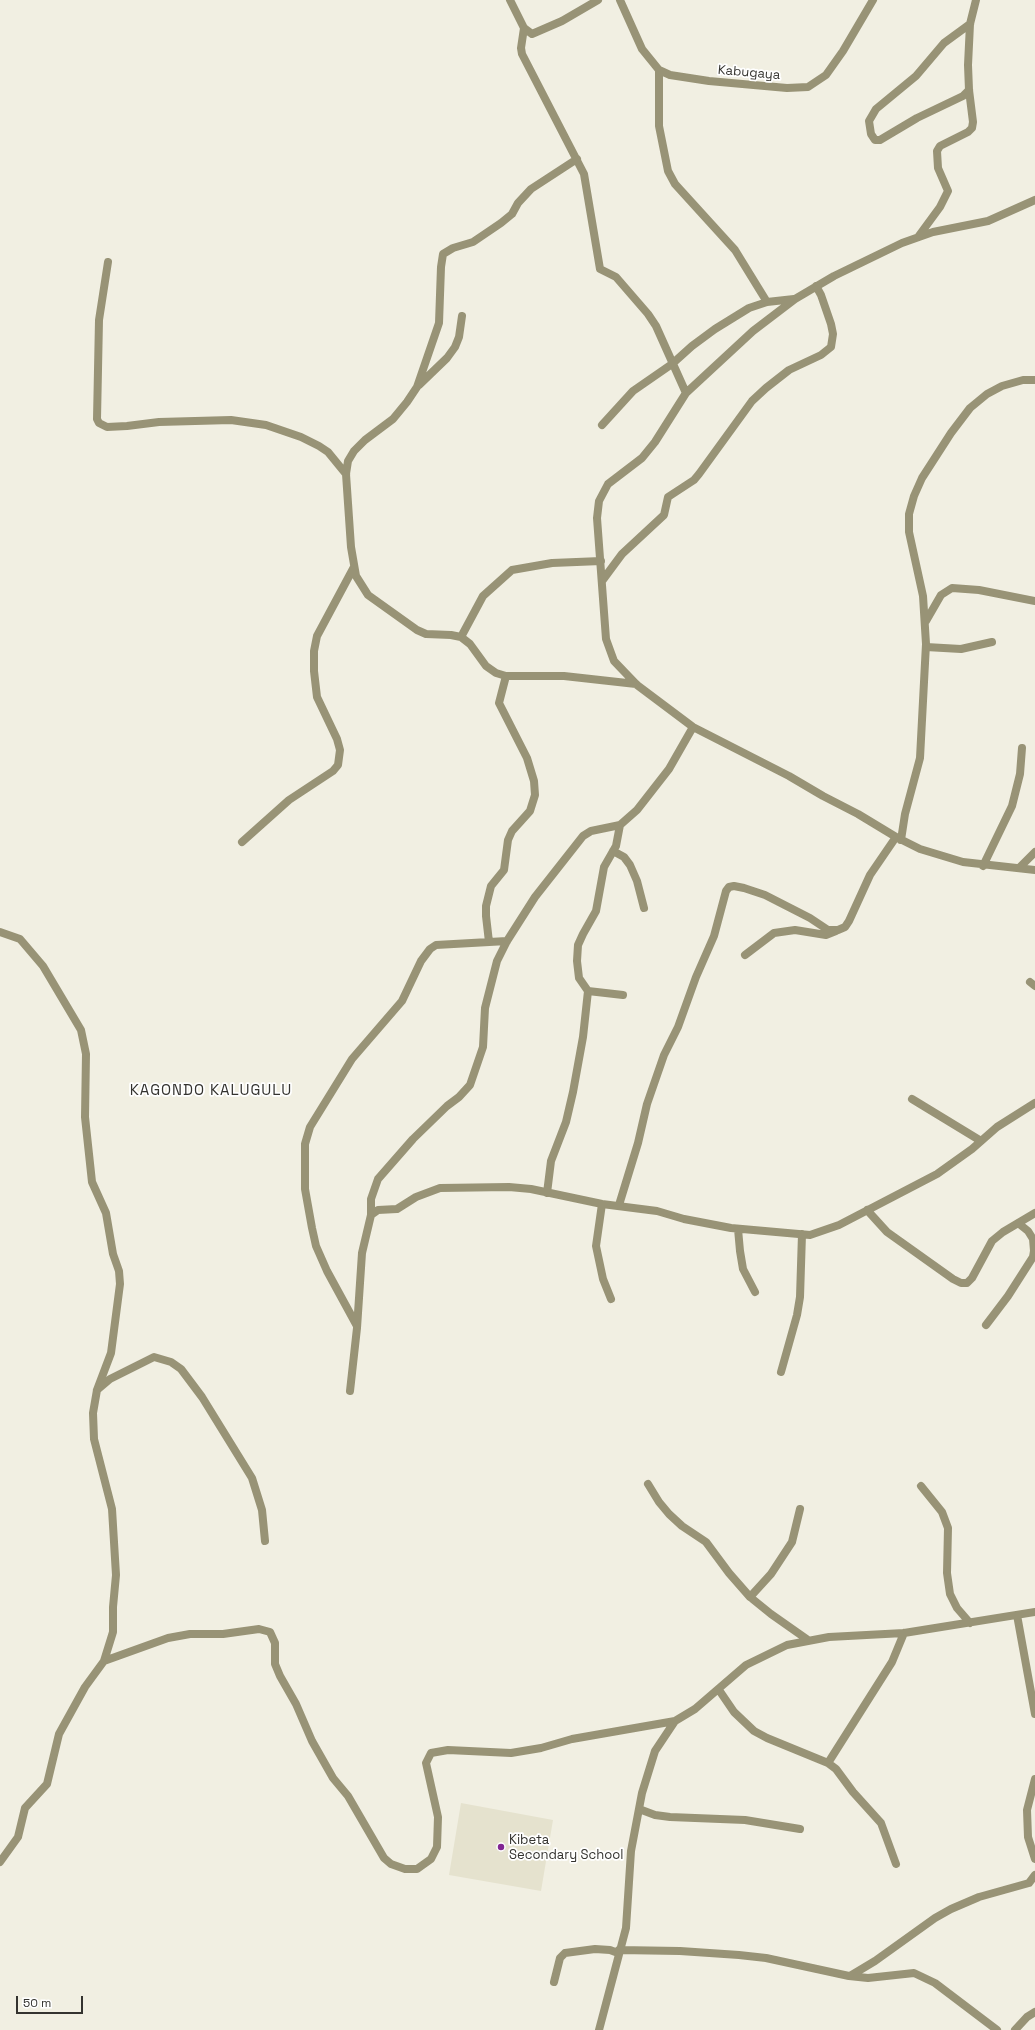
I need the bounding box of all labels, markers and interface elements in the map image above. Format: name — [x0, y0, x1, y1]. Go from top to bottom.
street label: Kabugaya — [717, 62, 781, 84]
district label: KAGONDO KALUGULU — [130, 1082, 292, 1100]
place label: Kibeta Secondary School — [509, 1832, 623, 1863]
marker: Kibeta Secondary School — [496, 1842, 506, 1852]
scale bar — [18, 1988, 85, 2014]
text: 50 m — [23, 1995, 51, 2011]

